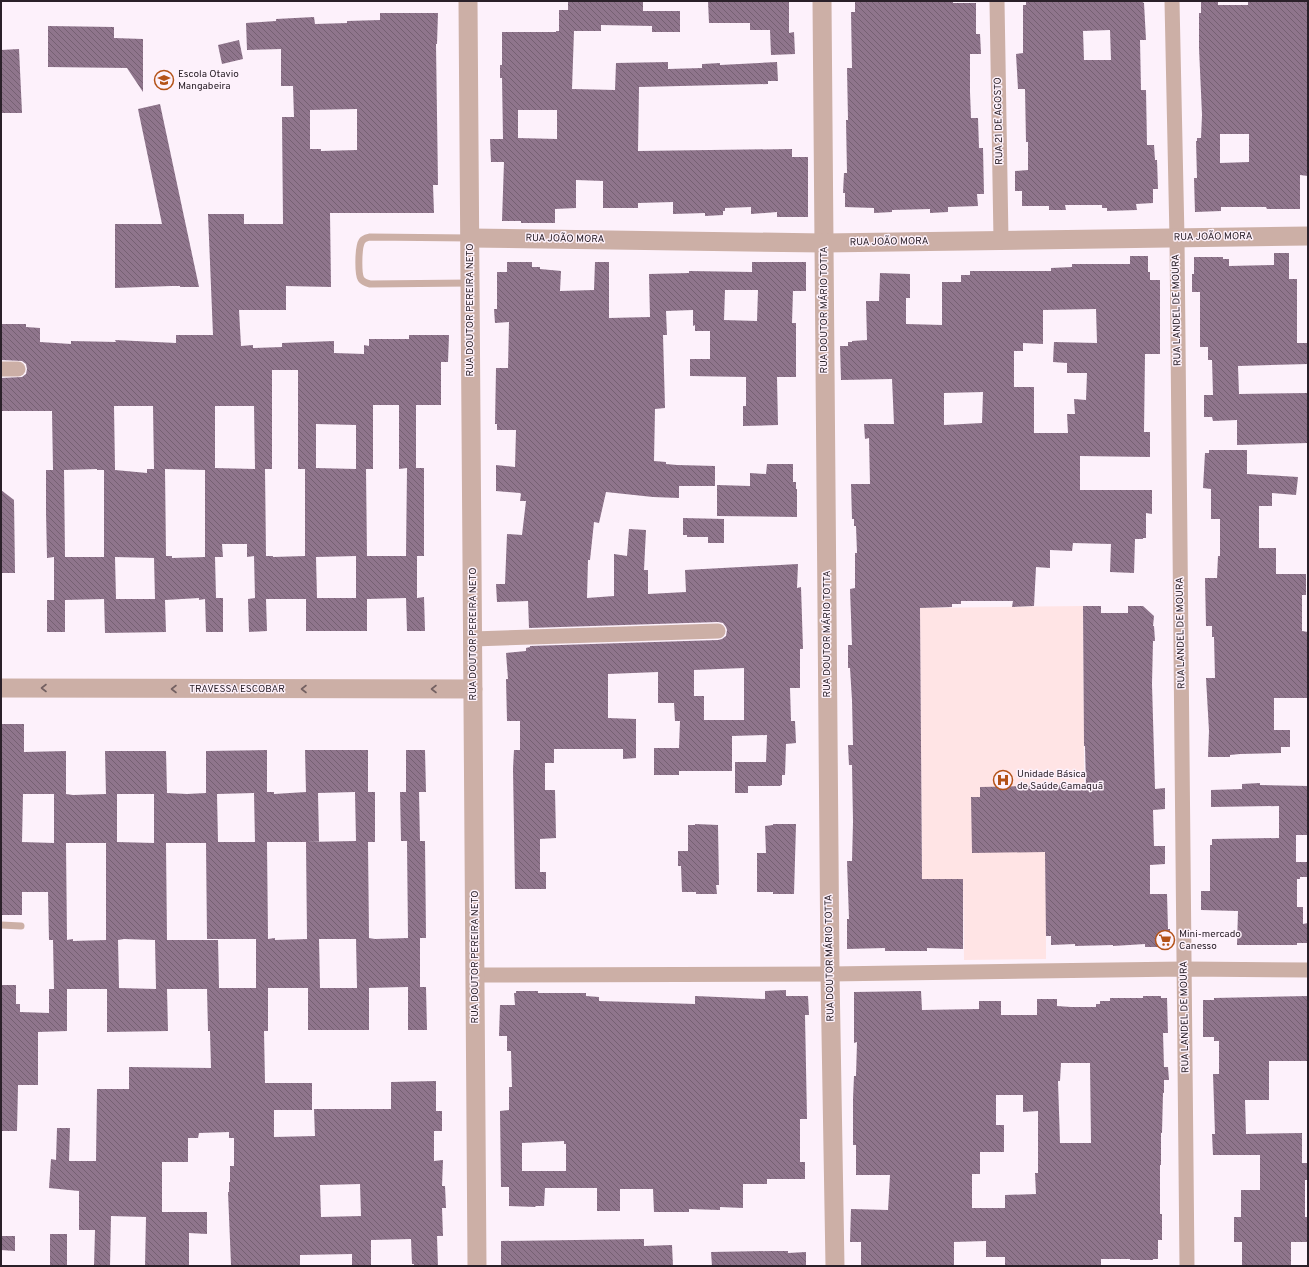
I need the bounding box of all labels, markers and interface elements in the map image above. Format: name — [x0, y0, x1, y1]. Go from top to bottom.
place label: Escola Otavio Mangabeira — [178, 68, 239, 93]
school or university icon: Escola Otavio Mangabeira — [153, 69, 175, 91]
street label: RUA 21 DE AGOSTO — [992, 77, 1006, 165]
street label: RUA JOÃO MORA — [1173, 230, 1253, 244]
street label: RUA JOÃO MORA — [525, 232, 605, 246]
street label: RUA JOÃO MORA — [849, 235, 929, 249]
street label: RUA DOUTOR PEREIRA NETO — [464, 244, 477, 376]
street label: RUA DOUTOR MÁRIO TOTTA — [818, 246, 831, 374]
street label: RUA LANDEL DE MOURA — [1170, 254, 1184, 366]
street label: RUA DOUTOR PEREIRA NETO — [467, 568, 480, 700]
street label: RUA DOUTOR MÁRIO TOTTA — [821, 570, 834, 698]
street label: RUA LANDEL DE MOURA — [1174, 577, 1188, 689]
street label: TRAVESSA ESCOBAR — [189, 683, 285, 696]
one-way arrow — [41, 684, 47, 692]
one-way arrow — [171, 685, 177, 693]
one-way arrow — [301, 685, 307, 693]
one-way arrow — [431, 685, 437, 693]
place label: Unidade Básica de Saúde Camaquã — [1017, 768, 1103, 793]
hospital icon: Unidade Básica de Saúde Camaquã — [992, 769, 1014, 791]
street label: RUA DOUTOR PEREIRA NETO — [469, 891, 482, 1023]
street label: RUA DOUTOR MÁRIO TOTTA — [822, 894, 838, 1022]
place label: Mini-mercado Canesso — [1179, 928, 1241, 953]
supermarket icon: Mini-mercado Canesso — [1154, 929, 1176, 951]
street label: RUA LANDEL DE MOURA — [1178, 961, 1192, 1073]

